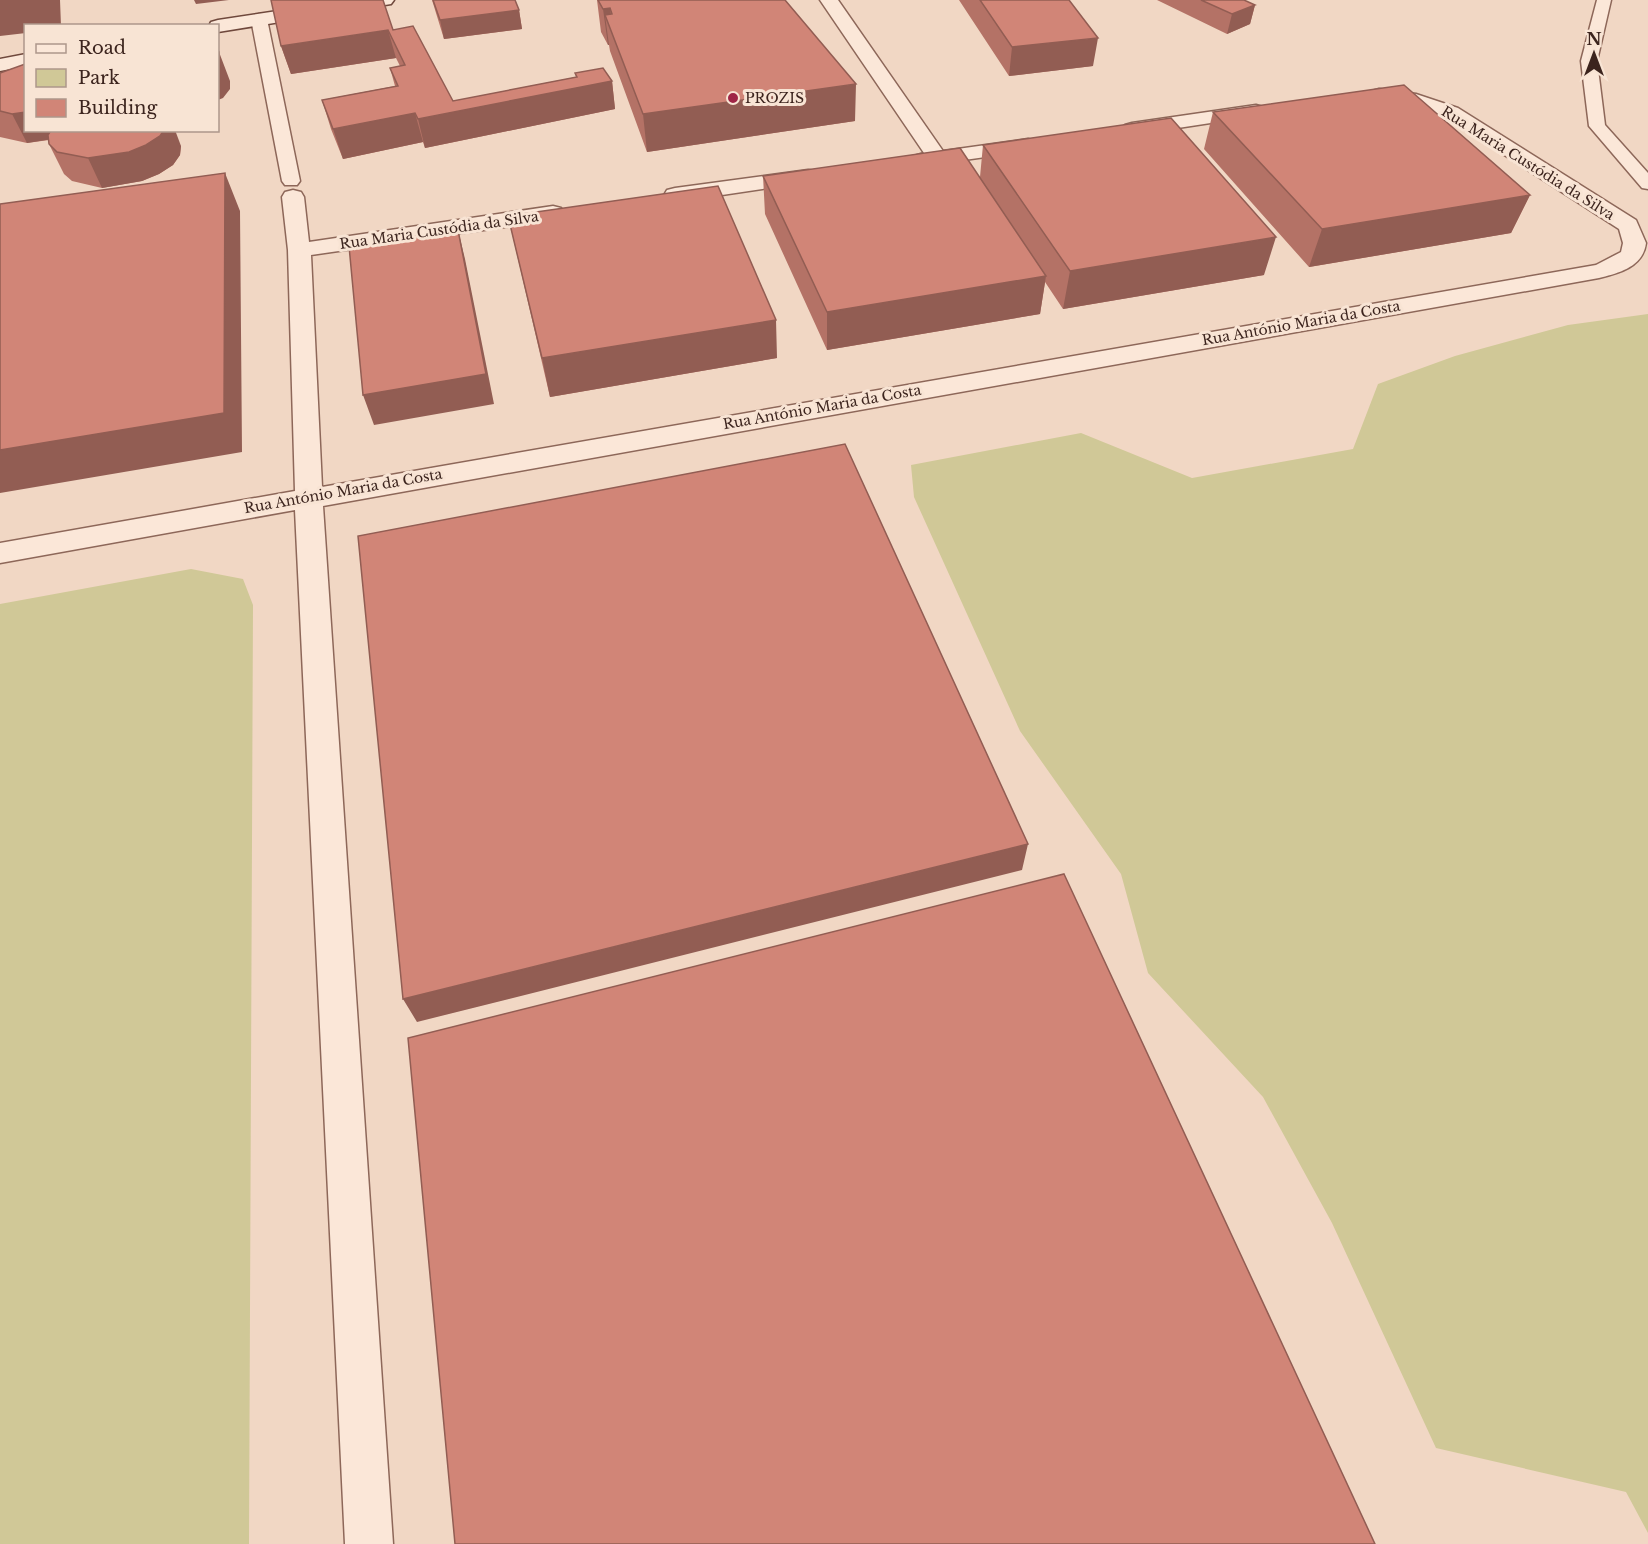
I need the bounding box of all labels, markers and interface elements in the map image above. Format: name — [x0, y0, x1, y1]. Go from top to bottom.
legend — [24, 24, 219, 132]
north arrow — [1564, 24, 1624, 84]
text: N — [1586, 29, 1602, 49]
text: Road — [78, 37, 126, 59]
text: Park — [78, 67, 120, 89]
place label: PROZIS — [745, 89, 804, 107]
marker: PROZIS — [726, 91, 740, 105]
text: Building — [78, 97, 157, 119]
street label: Rua Maria Custódia da Silva — [1438, 102, 1618, 224]
street label: Rua Maria Custódia da Silva — [338, 207, 540, 253]
street label: Rua António Maria da Costa — [1201, 297, 1402, 349]
street label: Rua António Maria da Costa — [722, 381, 923, 433]
street label: Rua António Maria da Costa — [243, 465, 444, 517]

